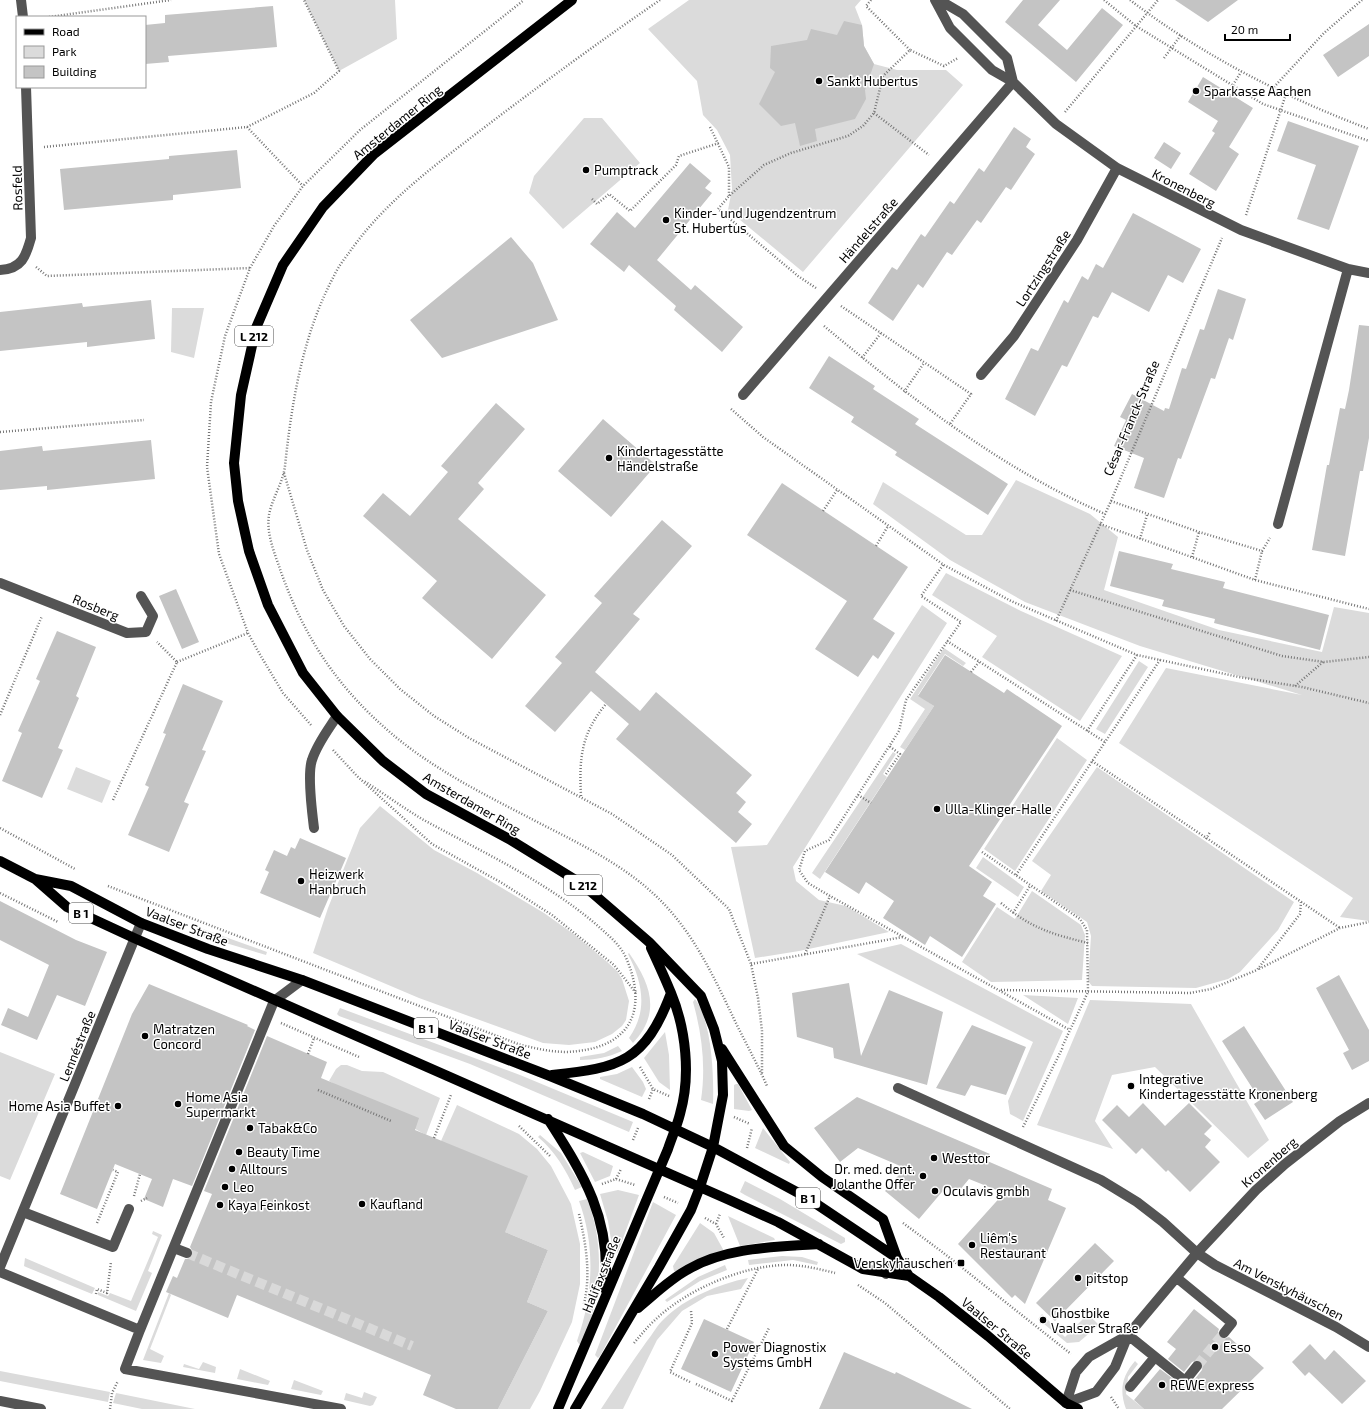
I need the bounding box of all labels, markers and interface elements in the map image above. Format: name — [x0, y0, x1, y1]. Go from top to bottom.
legend — [16, 16, 146, 88]
scale bar — [1225, 16, 1290, 42]
text: 20 m — [1231, 22, 1258, 36]
text: Road — [52, 24, 80, 38]
text: Park — [52, 44, 77, 58]
text: Building — [52, 64, 97, 78]
place label: Sankt Hubertus — [827, 73, 918, 89]
marker: Sankt Hubertus — [814, 76, 824, 86]
street label: Amsterdamer Ring — [349, 81, 445, 163]
place label: Sparkasse Aachen — [1204, 83, 1311, 99]
marker: Sparkasse Aachen — [1191, 86, 1201, 96]
place label: Pumptrack — [594, 162, 659, 178]
street label: Rosfeld — [9, 165, 25, 211]
marker: Pumptrack — [581, 165, 591, 175]
street label: Kronenberg — [1150, 165, 1218, 211]
street label: Händelstraße — [835, 194, 901, 266]
place label: Kinder- und Jugendzentrum St. Hubertus — [674, 205, 836, 236]
marker: Kinder- und Jugendzentrum St. Hubertus — [661, 215, 671, 225]
street label: Lortzingstraße — [1012, 227, 1074, 309]
road number: L 212 — [235, 326, 273, 346]
street label: César-Franck-Straße — [1099, 358, 1163, 478]
place label: Kindertagesstätte Händelstraße — [617, 443, 724, 474]
marker: Kindertagesstätte Händelstraße — [604, 453, 614, 463]
street label: Rosberg — [70, 590, 122, 624]
street label: Amsterdamer Ring — [420, 769, 524, 837]
place label: Ulla-Klinger-Halle — [945, 801, 1052, 817]
marker: Ulla-Klinger-Halle — [932, 804, 942, 814]
place label: Heizwerk Hanbruch — [309, 866, 366, 897]
road number: L 212 — [564, 875, 602, 895]
marker: Heizwerk Hanbruch — [296, 876, 306, 886]
road number: B 1 — [69, 903, 93, 923]
street label: Vaalser Straße — [143, 903, 231, 949]
street label: Lennéstraße — [55, 1008, 99, 1084]
street label: Vaalser Straße — [446, 1016, 534, 1062]
road number: B 1 — [414, 1018, 438, 1038]
place label: Matratzen Concord — [153, 1021, 215, 1052]
marker: Matratzen Concord — [140, 1031, 150, 1041]
place label: Integrative Kindertagesstätte Kronenberg — [1139, 1071, 1317, 1102]
marker: Integrative Kindertagesstätte Kronenberg — [1126, 1081, 1136, 1091]
place label: Home Asia Supermarkt — [186, 1089, 256, 1120]
place label: Home Asia Buffet — [8, 1098, 110, 1114]
marker: Home Asia Supermarkt — [173, 1099, 183, 1109]
marker: Home Asia Buffet — [113, 1101, 123, 1111]
place label: Tabak&Co — [258, 1120, 317, 1136]
marker: Tabak&Co — [245, 1123, 255, 1133]
street label: Kronenberg — [1238, 1133, 1300, 1191]
place label: Beauty Time — [247, 1144, 320, 1160]
marker: Beauty Time — [234, 1147, 244, 1157]
place label: Westtor — [942, 1150, 990, 1166]
marker: Westtor — [929, 1153, 939, 1163]
place label: Alltours — [240, 1161, 287, 1177]
place label: Dr. med. dent. Jolanthe Offer — [832, 1161, 915, 1192]
marker: Alltours — [227, 1164, 237, 1174]
marker: Dr. med. dent. Jolanthe Offer — [918, 1171, 928, 1181]
place label: Leo — [233, 1179, 254, 1195]
marker: Leo — [220, 1182, 230, 1192]
place label: Oculavis gmbh — [943, 1183, 1030, 1199]
marker: Oculavis gmbh — [930, 1186, 940, 1196]
road number: B 1 — [796, 1188, 820, 1208]
place label: Kaufland — [370, 1196, 423, 1212]
place label: Kaya Feinkost — [228, 1197, 310, 1213]
marker: Kaufland — [357, 1199, 367, 1209]
marker: Kaya Feinkost — [215, 1200, 225, 1210]
place label: Liêm's Restaurant — [980, 1230, 1046, 1261]
street label: Halifaxstraße — [578, 1233, 624, 1315]
marker: Liêm's Restaurant — [967, 1240, 977, 1250]
street label: Am Venskyhäuschen — [1231, 1254, 1347, 1324]
place label: Venskyhäuschen — [854, 1255, 953, 1271]
marker: Venskyhäuschen — [956, 1258, 966, 1268]
place label: pitstop — [1086, 1270, 1128, 1286]
marker: pitstop — [1073, 1273, 1083, 1283]
street label: Vaalser Straße — [958, 1294, 1036, 1362]
place label: Ghostbike Vaalser Straße — [1051, 1305, 1138, 1336]
marker: Ghostbike Vaalser Straße — [1038, 1315, 1048, 1325]
place label: Power Diagnostix Systems GmbH — [723, 1339, 826, 1370]
place label: Esso — [1223, 1339, 1251, 1355]
marker: Esso — [1210, 1342, 1220, 1352]
marker: Power Diagnostix Systems GmbH — [710, 1349, 720, 1359]
place label: REWE express — [1170, 1377, 1254, 1393]
marker: REWE express — [1157, 1380, 1167, 1390]

